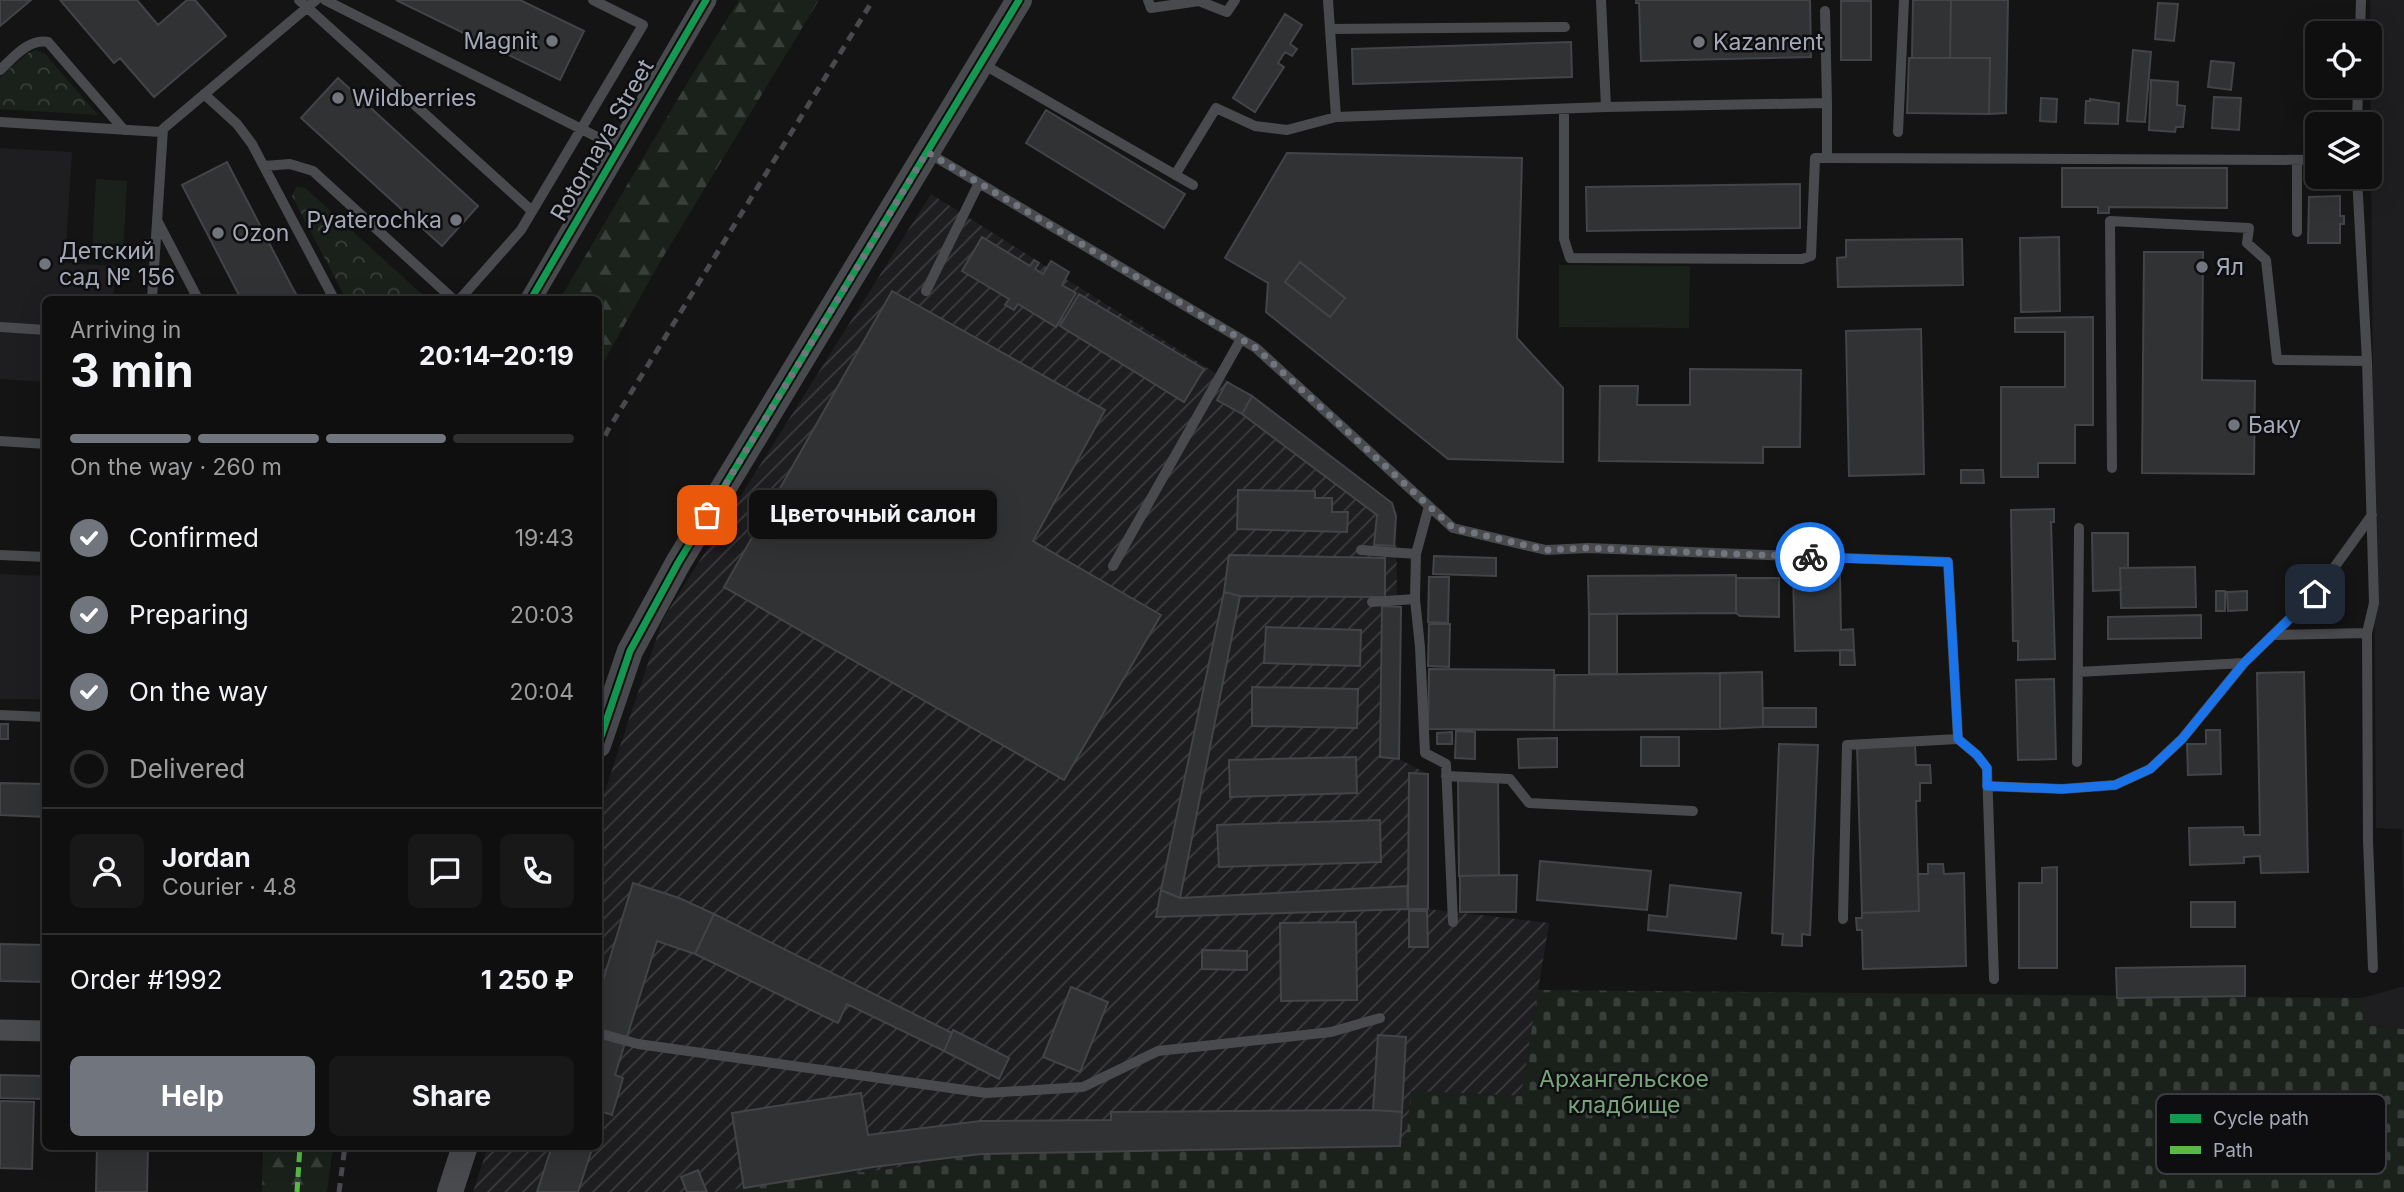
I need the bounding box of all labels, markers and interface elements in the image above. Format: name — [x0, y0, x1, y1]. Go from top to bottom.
map controls — [2305, 21, 2382, 189]
button: locate — [2305, 21, 2382, 98]
place label: Magnit — [464, 27, 538, 55]
place label: Kazanrent — [1713, 28, 1824, 56]
marker: Magnit — [544, 33, 560, 49]
marker: Kazanrent — [1691, 34, 1707, 50]
street label: Rotornaya Street — [544, 54, 660, 226]
place label: Wildberries — [352, 84, 477, 112]
marker: Wildberries — [330, 90, 346, 106]
button: layers — [2305, 112, 2382, 189]
place label: Pyaterochka — [307, 206, 442, 234]
marker: Pyaterochka — [448, 212, 464, 228]
place label: Ozon — [232, 219, 289, 247]
marker: Ozon — [210, 225, 226, 241]
place label: Детский сад № 156 — [59, 237, 175, 291]
place label: Ял — [2216, 253, 2244, 281]
marker: Детский сад № 156 — [37, 256, 53, 272]
marker: Ял — [2194, 259, 2210, 275]
text: Arriving in — [70, 316, 181, 344]
text: 20:14–20:19 — [419, 340, 574, 371]
text: 3 min — [70, 342, 194, 398]
place label: Баку — [2248, 411, 2301, 439]
marker: Баку — [2226, 417, 2242, 433]
text: On the way · 260 m — [70, 453, 282, 481]
pin — [677, 485, 737, 545]
callout: Цветочный салон — [749, 490, 998, 540]
icon: bag — [688, 496, 726, 534]
text: Цветочный салон — [770, 500, 976, 528]
icon: check — [70, 519, 108, 557]
text: Confirmed — [129, 522, 259, 553]
courier — [1775, 522, 1845, 592]
text: 19:43 — [515, 524, 574, 552]
icon: bike — [1791, 538, 1829, 576]
pin — [2285, 564, 2345, 624]
icon: home — [2296, 575, 2334, 613]
icon: check — [70, 596, 108, 634]
text: Preparing — [129, 599, 249, 630]
text: 20:03 — [510, 601, 574, 629]
icon: check — [70, 673, 108, 711]
text: On the way — [129, 676, 268, 707]
text: 20:04 — [509, 678, 574, 706]
text: Delivered — [129, 753, 245, 784]
button: person — [70, 834, 144, 908]
button: chat — [408, 834, 482, 908]
button: phone — [500, 834, 574, 908]
text: Jordan — [162, 842, 251, 873]
text: Courier · 4.8 — [162, 873, 297, 901]
text: Order #1992 — [70, 964, 223, 995]
text: 1 250 ₽ — [481, 964, 574, 995]
button: Help — [70, 1056, 315, 1136]
button: Share — [329, 1056, 574, 1136]
park label: Архангельское кладбище — [1539, 1065, 1709, 1119]
legend — [2156, 1094, 2386, 1174]
text: Cycle path — [2213, 1107, 2309, 1130]
text: Path — [2213, 1139, 2253, 1162]

